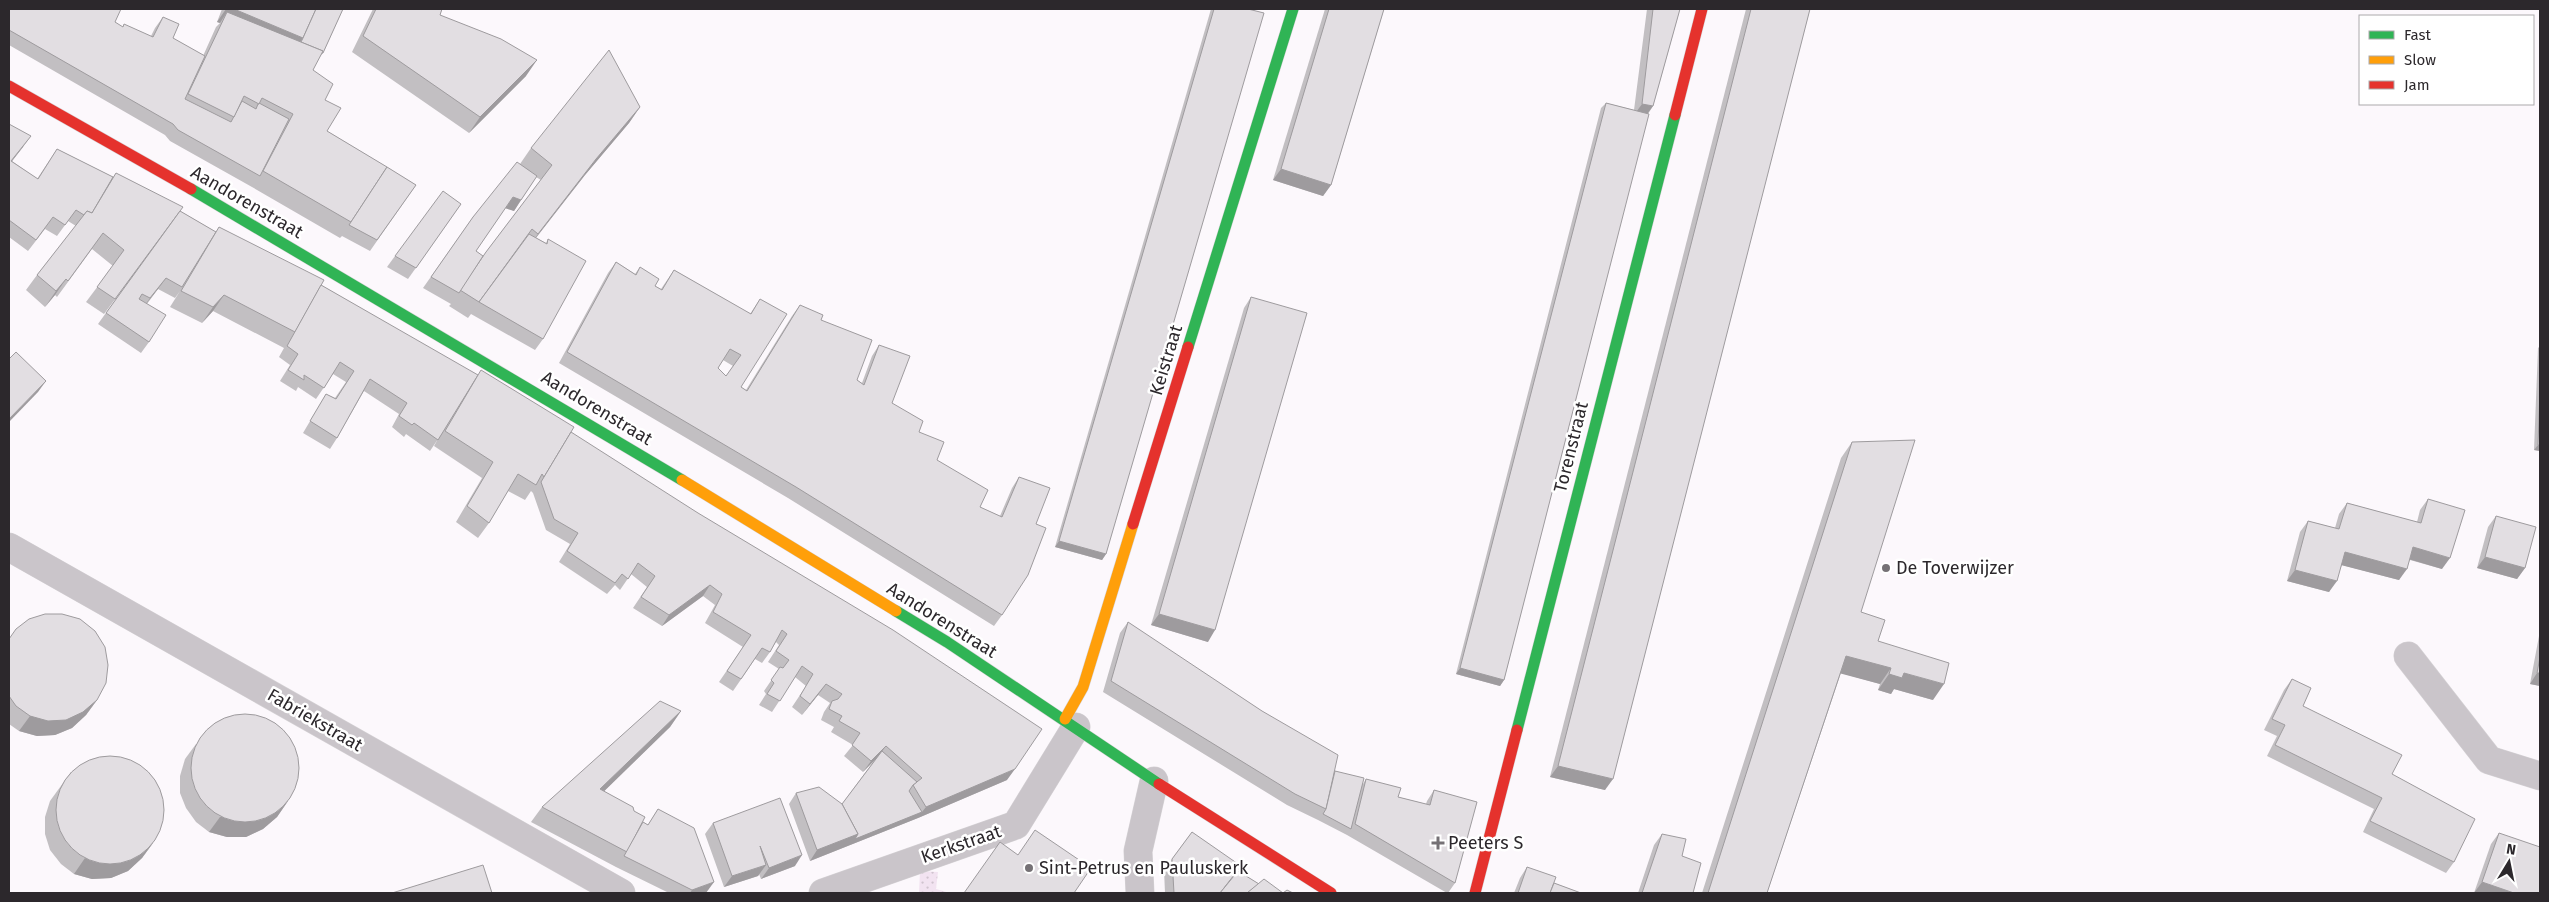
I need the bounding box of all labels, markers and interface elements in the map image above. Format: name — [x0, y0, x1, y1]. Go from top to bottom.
legend — [2359, 15, 2534, 105]
text: Fast — [2404, 26, 2431, 44]
text: Slow — [2404, 51, 2436, 69]
text: Jam — [2404, 76, 2430, 94]
street label: Aandorenstraat — [187, 161, 307, 243]
street label: Keistraat — [1145, 322, 1187, 398]
street label: Aandorenstraat — [537, 366, 657, 450]
street label: Torenstraat — [1549, 399, 1593, 495]
place label: De Toverwijzer — [1896, 557, 2014, 579]
marker: De Toverwijzer — [1880, 562, 1892, 574]
street label: Aandorenstraat — [883, 577, 1002, 663]
street label: Fabriekstraat — [263, 684, 367, 756]
street label: Kerkstraat — [918, 820, 1005, 868]
place label: Peeters S — [1448, 832, 1523, 854]
marker: Peeters S — [1432, 837, 1444, 849]
north arrow — [2484, 837, 2534, 887]
text: N — [2505, 841, 2517, 859]
place label: Sint-Petrus en Pauluskerk — [1039, 857, 1249, 879]
marker: Sint-Petrus en Pauluskerk — [1023, 862, 1035, 874]

